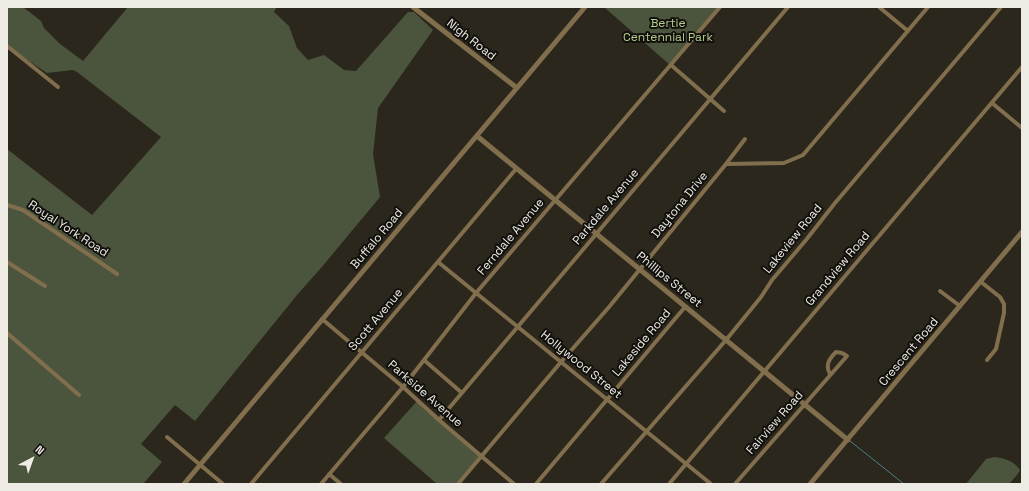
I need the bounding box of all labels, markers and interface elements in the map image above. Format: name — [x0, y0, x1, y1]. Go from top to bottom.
street label: Nigh Road — [444, 16, 498, 64]
park label: Bertie Centennial Park — [623, 17, 713, 45]
street label: Parkdale Avenue — [570, 166, 642, 248]
street label: Daytona Drive — [649, 169, 711, 241]
street label: Ferndale Avenue — [475, 196, 547, 278]
street label: Royal York Road — [25, 198, 111, 260]
street label: Lakeview Road — [761, 201, 825, 277]
street label: Buffalo Road — [348, 206, 406, 272]
street label: Grandview Road — [803, 229, 873, 309]
street label: Phillips Street — [633, 249, 705, 311]
street label: Scott Avenue — [346, 286, 406, 354]
street label: Lakeside Road — [610, 306, 674, 380]
street label: Crescent Road — [876, 315, 942, 389]
street label: Hollywood Street — [537, 328, 625, 402]
street label: Parkside Avenue — [385, 358, 465, 430]
street label: Fairview Road — [744, 388, 806, 458]
north arrow — [12, 439, 52, 479]
text: N — [32, 442, 47, 458]

